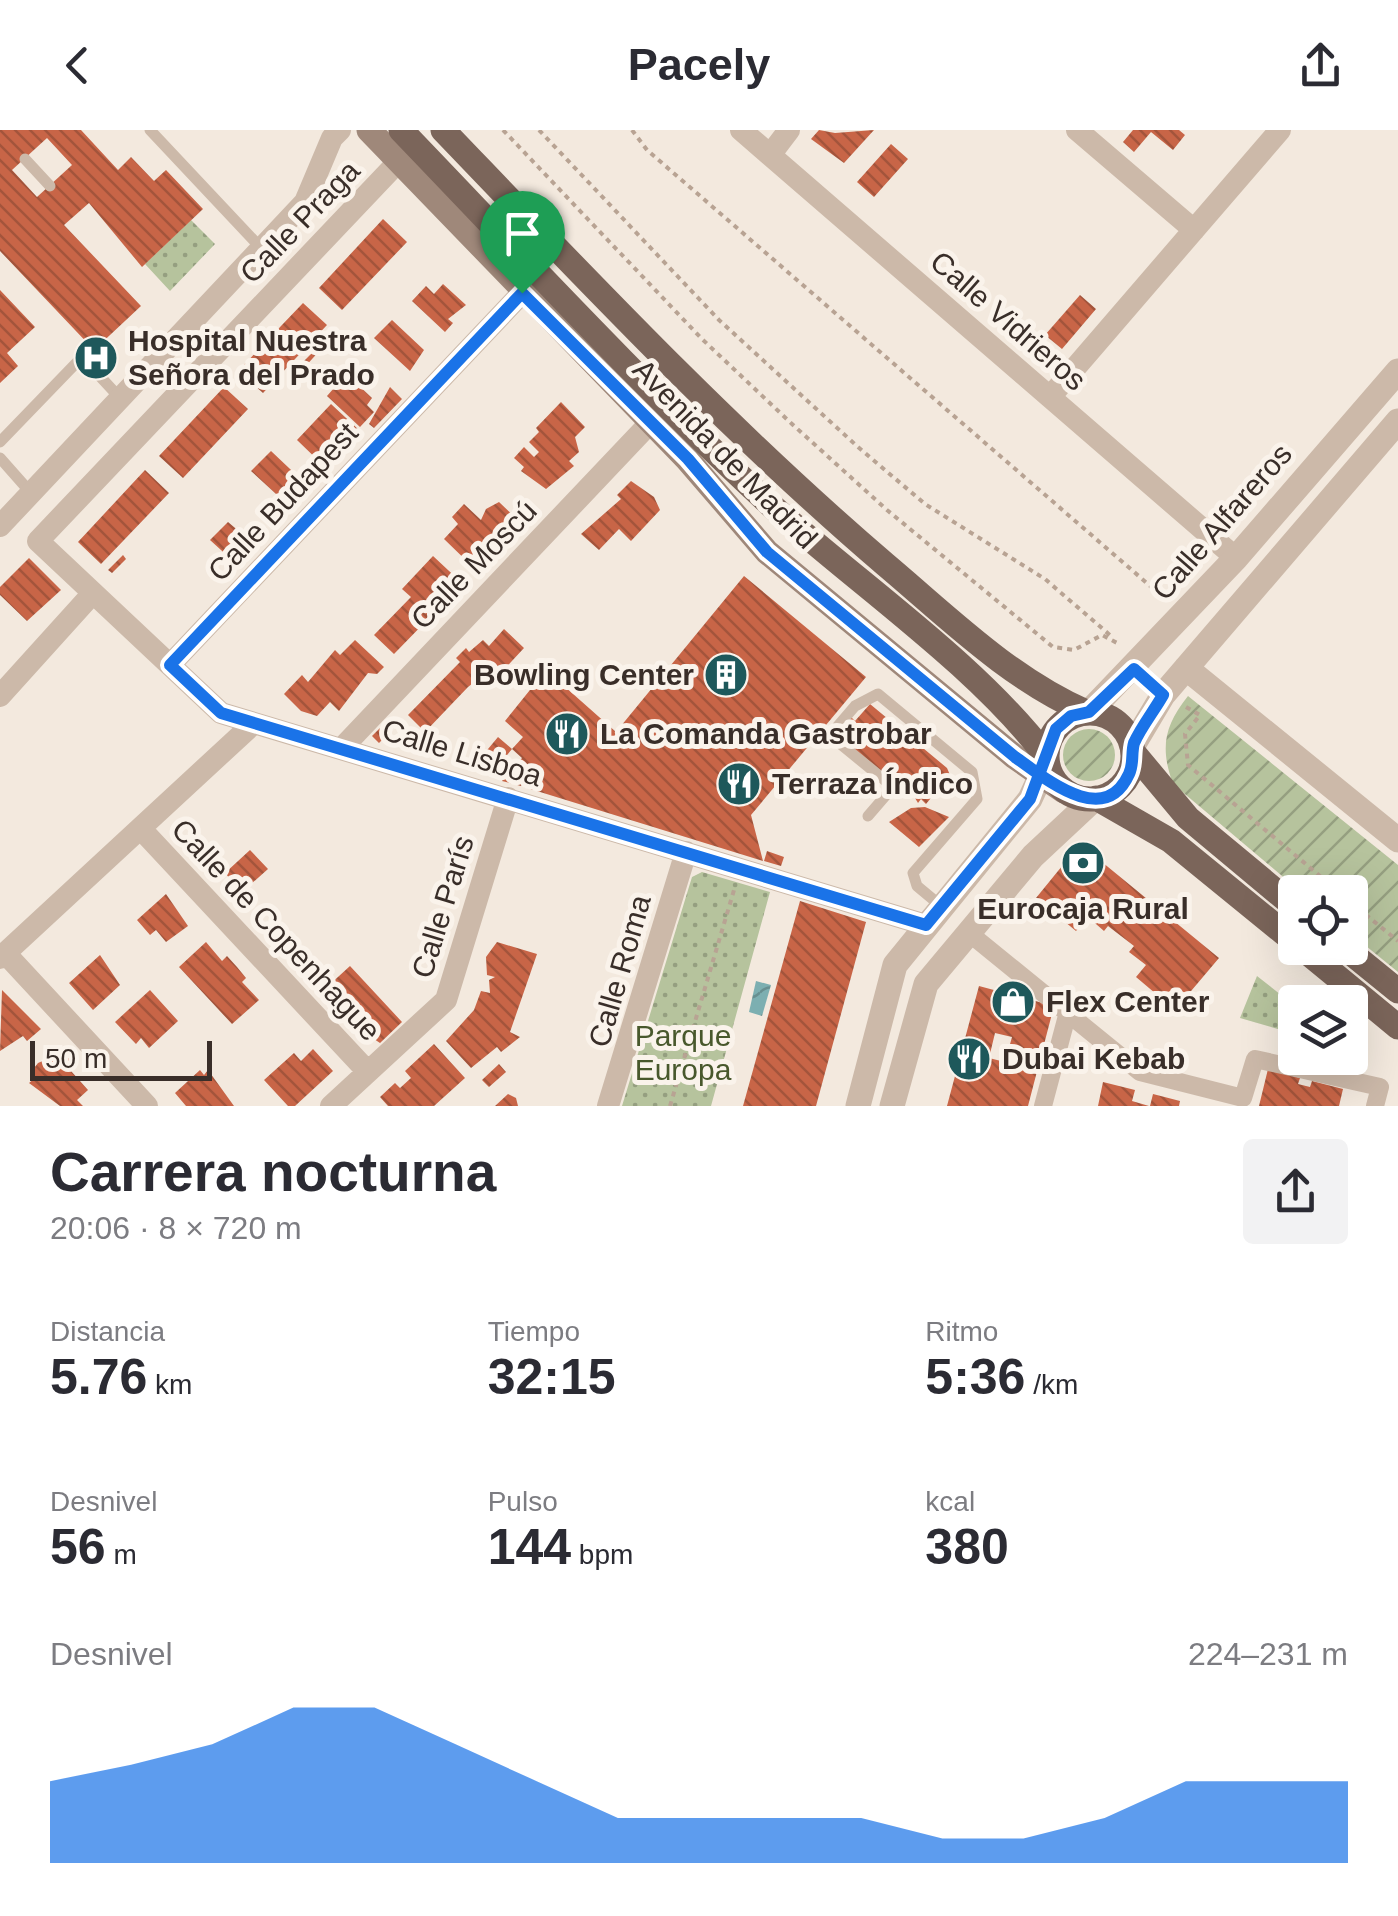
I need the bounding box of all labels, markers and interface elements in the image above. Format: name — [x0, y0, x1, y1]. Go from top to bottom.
icon: back — [50, 38, 105, 93]
icon: share — [1293, 38, 1348, 93]
text: Pacely — [628, 39, 770, 90]
street label: Calle Praga — [233, 154, 366, 289]
pin — [480, 191, 565, 294]
icon: arrive — [495, 206, 550, 261]
street label: Calle Vidrieros — [924, 244, 1093, 397]
place label: Hospital Nuestra Señora del Prado — [128, 324, 375, 391]
hospital icon: Hospital Nuestra Señora del Prado — [73, 335, 119, 381]
street label: Avenida de Madrid — [627, 352, 824, 555]
street label: Calle Budapest — [201, 416, 365, 587]
street label: Calle Alfareros — [1145, 437, 1298, 606]
street label: Calle Moscú — [404, 494, 543, 635]
building icon: Bowling Center — [703, 652, 749, 698]
place label: Bowling Center — [474, 658, 694, 691]
restaurant icon: La Comanda Gastrobar — [544, 711, 590, 757]
street label: Calle Lisboa — [378, 713, 546, 793]
place label: La Comanda Gastrobar — [600, 717, 932, 750]
restaurant icon: Terraza Índico — [716, 761, 762, 807]
place label: Terraza Índico — [772, 767, 973, 800]
street label: Calle de Copenhague — [165, 812, 387, 1047]
street label: Calle París — [405, 832, 480, 982]
bank icon: Eurocaja Rural — [1060, 840, 1106, 886]
map controls — [1278, 875, 1368, 1075]
button: locate — [1278, 875, 1368, 965]
street label: Calle Roma — [582, 891, 657, 1051]
place label: Eurocaja Rural — [977, 892, 1189, 925]
shop icon: Flex Center — [990, 979, 1036, 1025]
place label: Flex Center — [1046, 985, 1210, 1018]
button: layers — [1278, 985, 1368, 1075]
park label: Parque Europa — [635, 1019, 732, 1086]
scale bar — [30, 1036, 212, 1080]
restaurant icon: Dubai Kebab — [946, 1036, 992, 1082]
place label: Dubai Kebab — [1002, 1042, 1185, 1075]
text: 50 m — [45, 1043, 107, 1074]
button: share — [1243, 1139, 1348, 1244]
text: Carrera nocturna — [50, 1141, 496, 1203]
text: 20:06 · 8 × 720 m — [50, 1210, 302, 1246]
text: Distancia — [50, 1316, 165, 1347]
text: Tiempo — [488, 1316, 580, 1347]
text: Ritmo — [925, 1316, 998, 1347]
text: 5.76 — [50, 1349, 147, 1405]
text: 32:15 — [488, 1349, 616, 1405]
text: 5:36 — [925, 1349, 1025, 1405]
text: km — [147, 1369, 192, 1400]
text: /km — [1025, 1369, 1078, 1400]
text: Desnivel — [50, 1486, 157, 1517]
text: Pulso — [488, 1486, 558, 1517]
text: kcal — [925, 1486, 975, 1517]
text: 56 — [50, 1519, 106, 1575]
text: 144 — [488, 1519, 571, 1575]
text: 380 — [925, 1519, 1009, 1575]
text: m — [106, 1539, 137, 1570]
text: bpm — [571, 1539, 633, 1570]
text: Desnivel — [50, 1636, 173, 1672]
text: 224–231 m — [1188, 1636, 1348, 1672]

